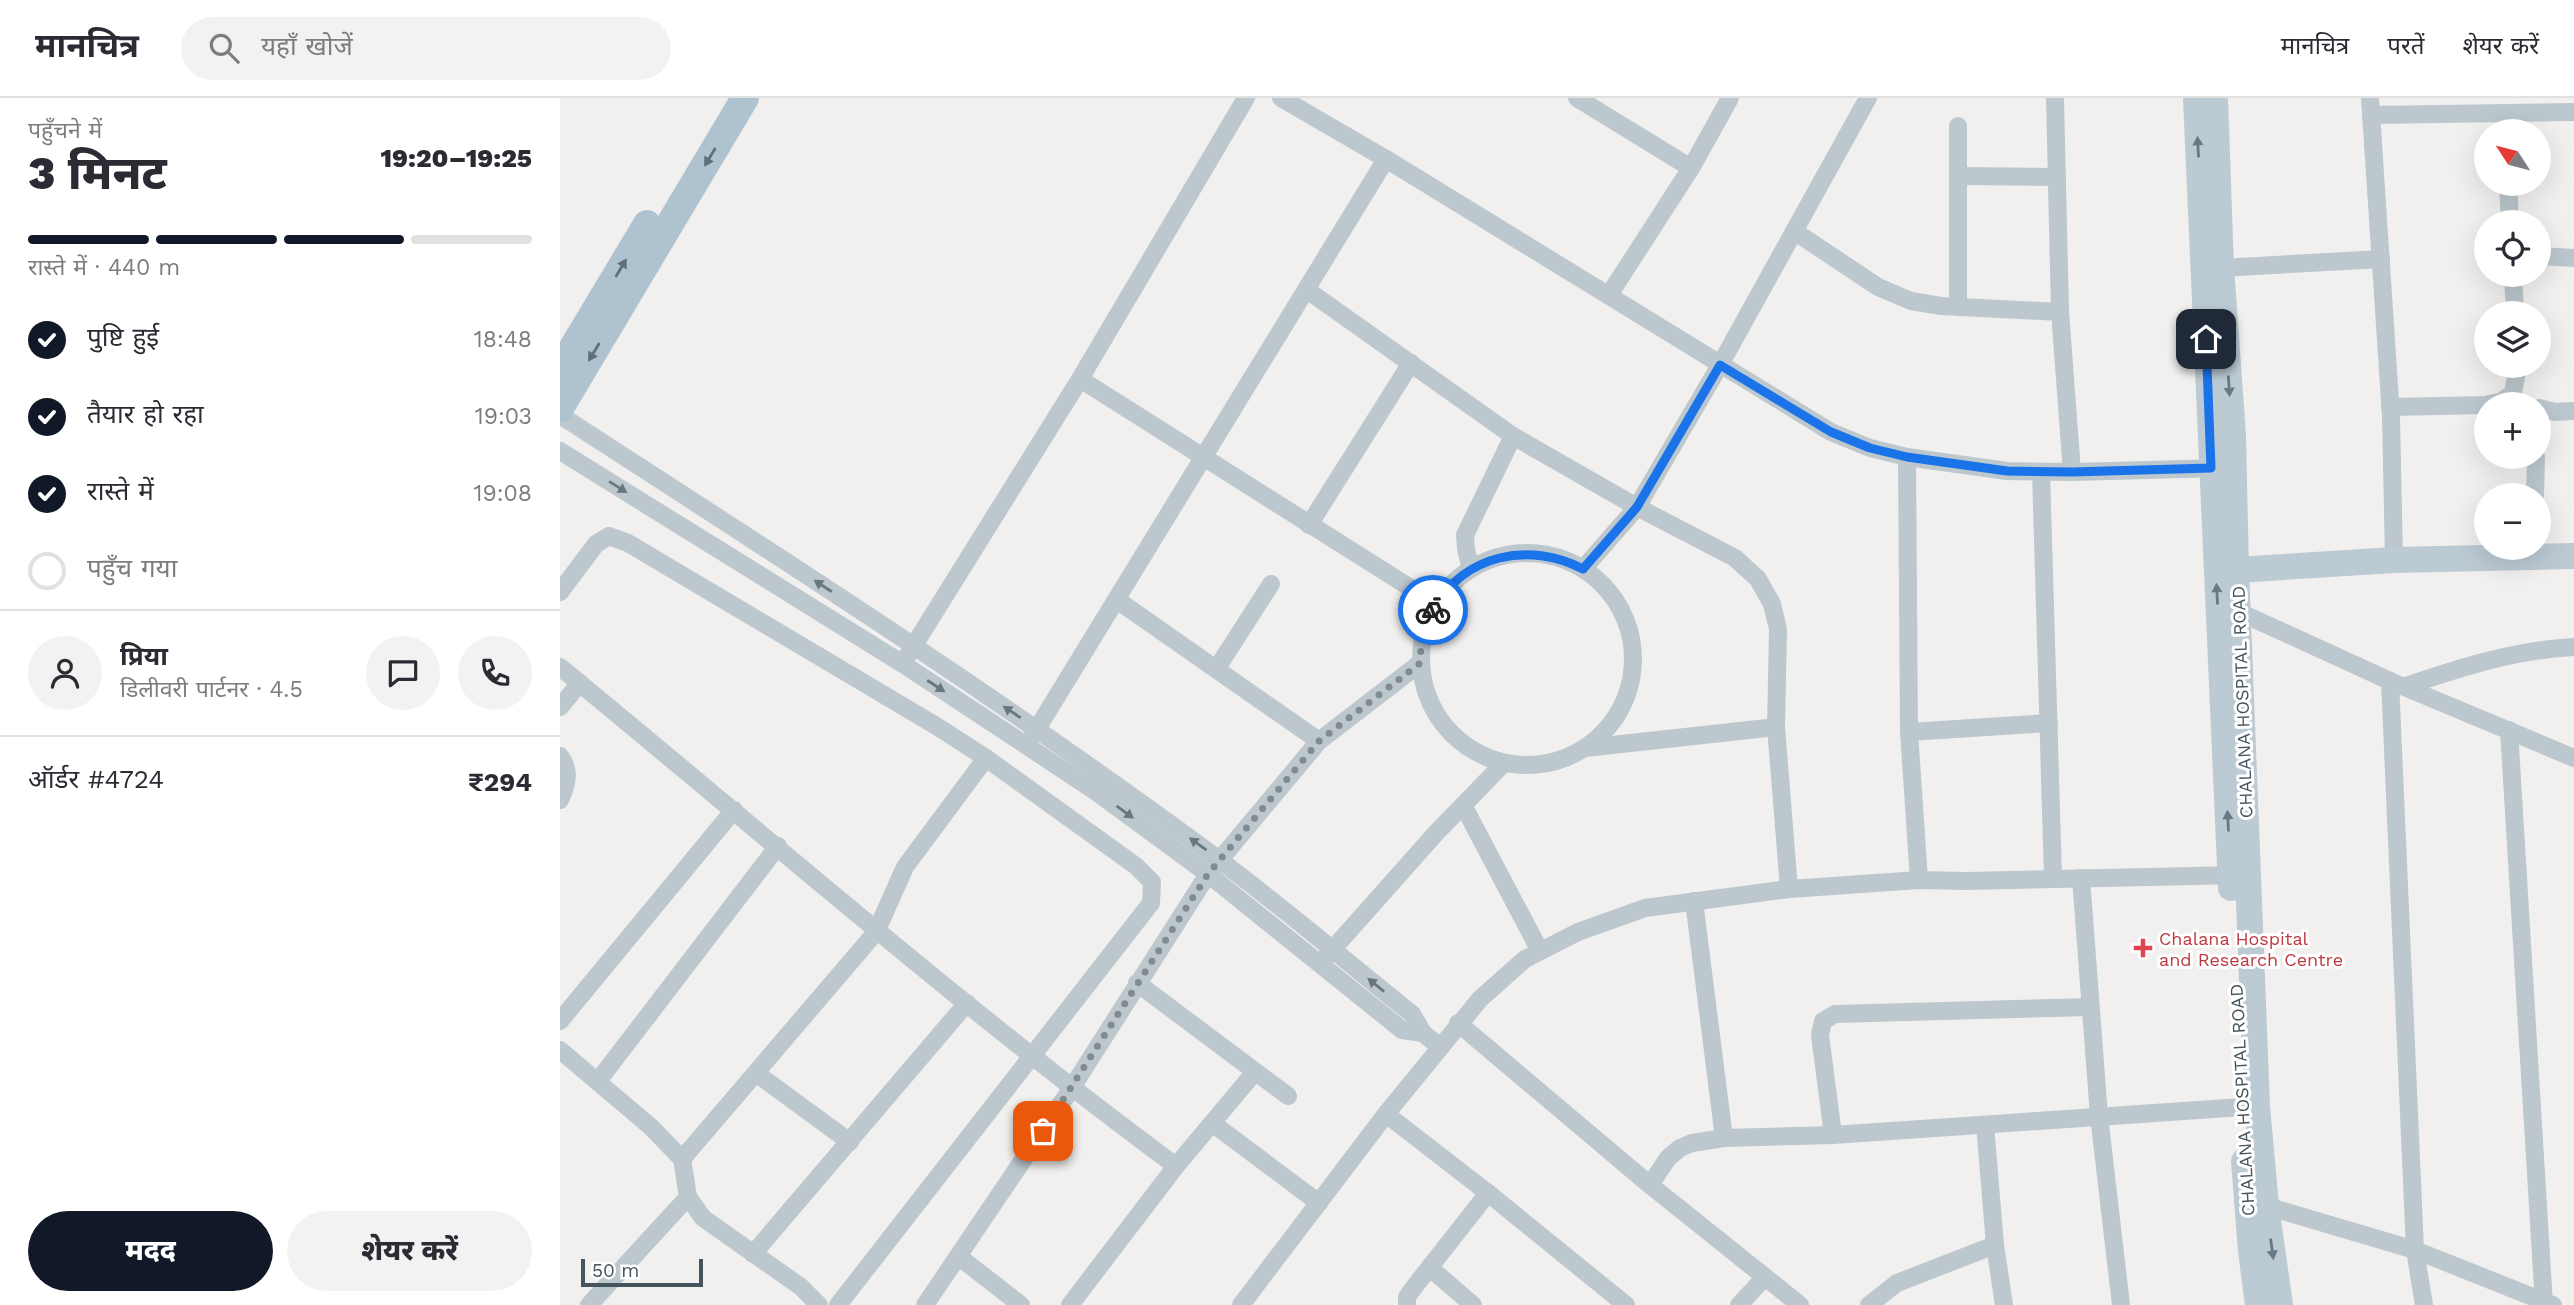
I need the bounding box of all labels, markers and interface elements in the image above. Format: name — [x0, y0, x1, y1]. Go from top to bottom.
search box — [181, 17, 671, 80]
text: मानचित्र — [35, 26, 139, 65]
icon: search — [205, 29, 243, 67]
text: यहाँ खोजें — [261, 31, 353, 61]
text: मानचित्र — [2281, 32, 2349, 60]
text: परतें — [2387, 32, 2425, 60]
text: शेयर करें — [2463, 32, 2539, 60]
text: पहुँचने में — [28, 117, 102, 144]
north arrow — [2474, 119, 2552, 196]
map controls — [2474, 119, 2551, 560]
one-way arrow — [2193, 135, 2204, 157]
text: 19:20–19:25 — [380, 143, 532, 173]
text: 3 मिनट — [28, 146, 167, 200]
one-way arrow — [704, 147, 717, 166]
button: locate — [2474, 210, 2551, 287]
text: रास्ते में · 440 m — [28, 254, 180, 281]
one-way arrow — [615, 259, 627, 278]
button: layers — [2474, 301, 2551, 378]
pin — [2176, 309, 2236, 369]
icon: home — [2187, 320, 2225, 358]
icon: check — [28, 321, 66, 359]
text: पुष्टि हुई — [87, 322, 159, 352]
text: 18:48 — [474, 326, 532, 353]
one-way arrow — [588, 342, 600, 361]
one-way arrow — [2224, 376, 2235, 398]
button: + — [2474, 392, 2551, 469]
icon: check — [28, 398, 66, 436]
text: तैयार हो रहा — [87, 399, 204, 429]
text: 19:03 — [475, 403, 532, 430]
icon: check — [28, 475, 66, 513]
text: रास्ते में — [87, 476, 154, 506]
text: 19:08 — [474, 480, 532, 507]
one-way arrow — [608, 481, 628, 494]
button: − — [2474, 483, 2551, 560]
text: पहुँच गया — [87, 553, 177, 583]
courier — [1398, 575, 1468, 645]
one-way arrow — [814, 579, 832, 593]
one-way arrow — [2211, 583, 2222, 605]
street label: CHALANA HOSPITAL ROAD — [2227, 585, 2257, 819]
icon: bike — [1414, 591, 1452, 629]
button: person — [28, 636, 102, 710]
button: chat — [366, 636, 440, 710]
button: phone — [458, 636, 532, 710]
text: प्रिया — [120, 641, 168, 671]
text: डिलीवरी पार्टनर · 4.5 — [120, 676, 303, 703]
one-way arrow — [926, 679, 945, 692]
one-way arrow — [1003, 706, 1022, 719]
text: ऑर्डर #4724 — [28, 764, 164, 794]
text: ₹294 — [468, 767, 532, 797]
one-way arrow — [1115, 805, 1133, 820]
one-way arrow — [2222, 810, 2233, 832]
one-way arrow — [1188, 837, 1207, 851]
place label: Chalana Hospital and Research Centre — [2159, 928, 2343, 970]
marker: Chalana Hospital and Research Centre — [2133, 938, 2153, 958]
one-way arrow — [1367, 978, 1385, 993]
street label: CHALANA HOSPITAL ROAD — [2225, 983, 2259, 1217]
pin — [1013, 1101, 1073, 1161]
icon: bag — [1024, 1112, 1062, 1150]
button: मदद — [28, 1211, 273, 1291]
button: शेयर करें — [287, 1211, 532, 1291]
one-way arrow — [2267, 1238, 2278, 1260]
scale bar — [581, 1256, 704, 1288]
text: 50 m — [592, 1259, 639, 1282]

